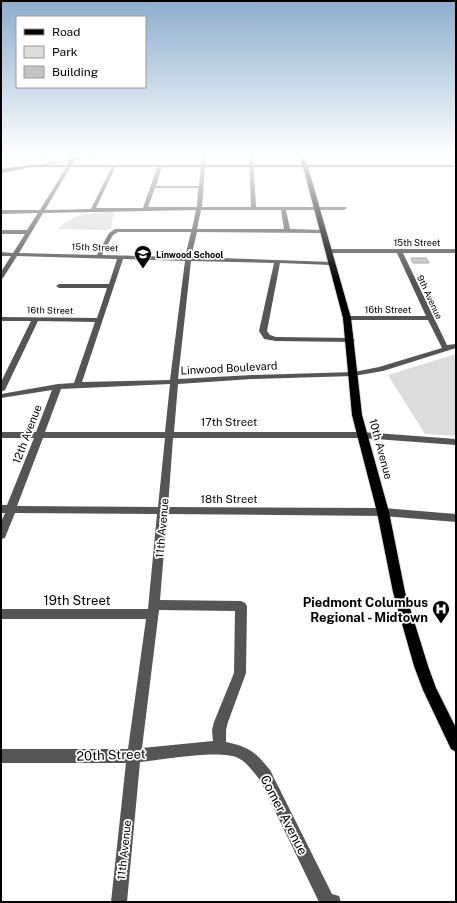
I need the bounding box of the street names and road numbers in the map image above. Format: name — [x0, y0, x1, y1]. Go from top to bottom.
street label: 15th Street — [394, 237, 441, 248]
street label: 15th Street — [72, 241, 119, 253]
street label: 9th Avenue — [415, 273, 445, 321]
street label: 16th Street — [27, 304, 74, 316]
street label: 16th Street — [365, 304, 412, 315]
street label: Linwood Boulevard — [180, 359, 278, 377]
street label: 12th Avenue — [10, 403, 44, 465]
street label: 17th Street — [201, 416, 257, 428]
street label: 10th Avenue — [367, 417, 395, 481]
street label: 18th Street — [200, 493, 258, 505]
street label: 11th Avenue — [153, 498, 171, 558]
street label: 19th Street — [43, 593, 111, 608]
street label: 20th Street — [76, 746, 146, 764]
street label: Comer Avenue — [257, 772, 311, 858]
street label: 11th Avenue — [115, 820, 133, 880]

